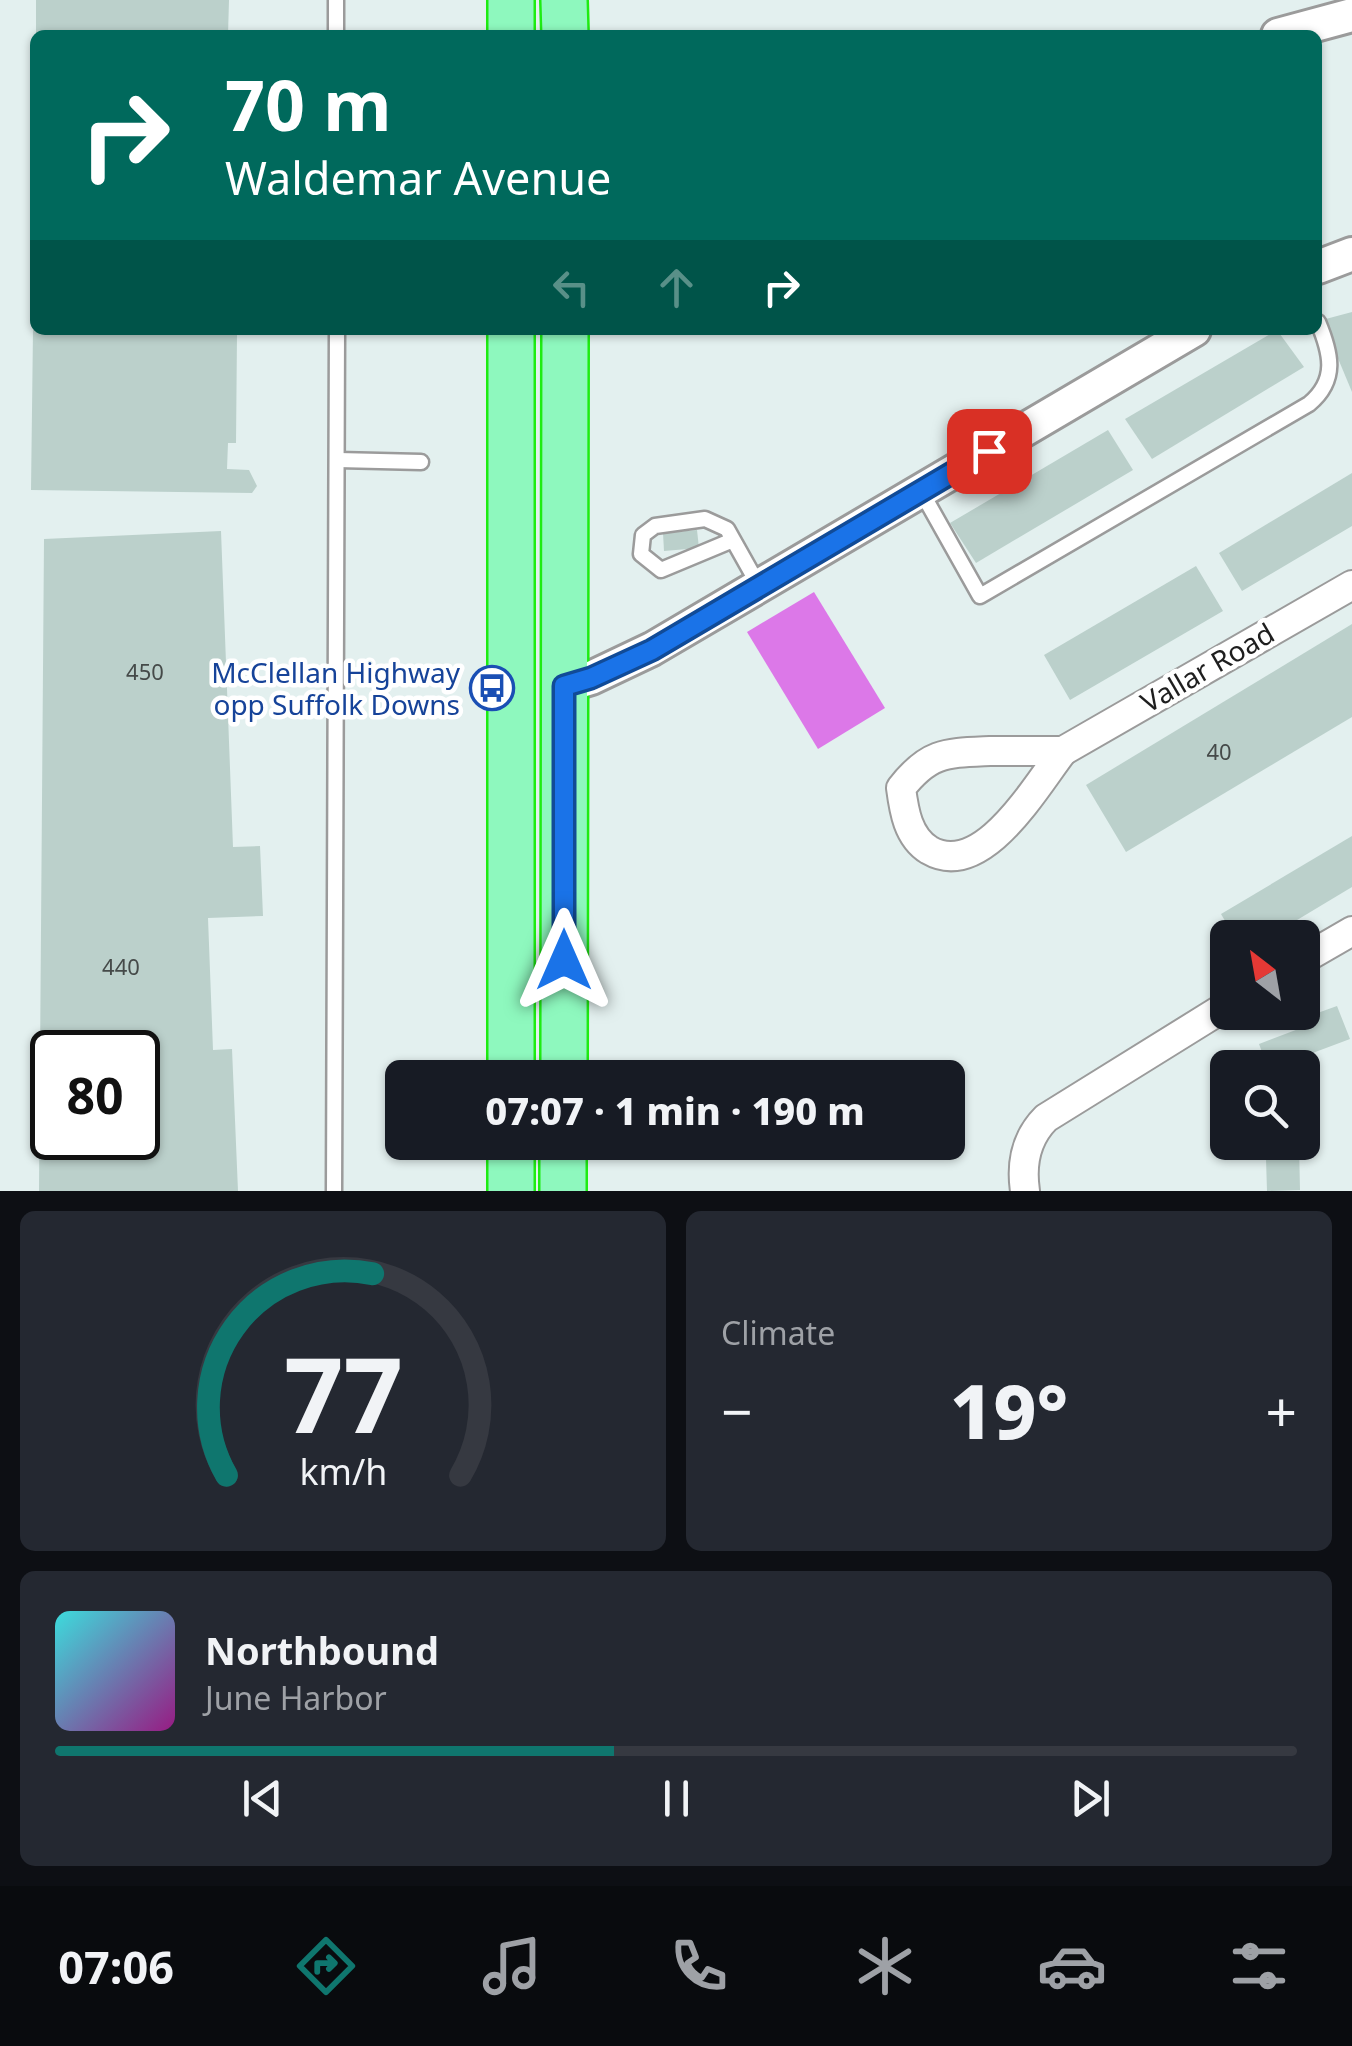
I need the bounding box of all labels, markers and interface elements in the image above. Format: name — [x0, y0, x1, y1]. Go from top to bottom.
text: 70 m — [225, 56, 392, 152]
icon: right — [60, 70, 190, 200]
text: Waldemar Avenue — [225, 147, 611, 208]
icon: left — [544, 260, 599, 315]
icon: ahead — [649, 260, 704, 315]
icon: right — [754, 260, 809, 315]
pin — [947, 409, 1032, 494]
icon: arrive — [962, 424, 1017, 479]
street label: Vallar Road — [1133, 613, 1281, 721]
place label: McClellan Highway opp Suffolk Downs — [211, 653, 461, 723]
house number: 450 — [126, 656, 164, 686]
bus stop icon: McClellan Highway opp Suffolk Downs — [469, 665, 515, 711]
house number: 40 — [1206, 736, 1232, 766]
position arrow — [512, 908, 616, 1012]
north arrow — [1210, 920, 1320, 1030]
map controls — [1210, 920, 1320, 1160]
house number: 440 — [102, 951, 140, 981]
speed limit sign: 80 — [30, 1030, 160, 1160]
button: search — [1210, 1050, 1320, 1160]
text: 07:07 · 1 min · 190 m — [485, 1084, 865, 1136]
text: Climate — [721, 1311, 835, 1354]
text: 77 — [284, 1322, 402, 1463]
text: 19° — [950, 1359, 1068, 1461]
text: − — [721, 1373, 752, 1448]
text: + — [1266, 1373, 1297, 1448]
text: km/h — [299, 1447, 387, 1495]
text: Northbound — [205, 1624, 439, 1676]
text: June Harbor — [205, 1676, 387, 1719]
icon: previous — [235, 1771, 290, 1826]
icon: pause — [649, 1771, 704, 1826]
icon: next — [1063, 1771, 1118, 1826]
icon: directions — [291, 1931, 361, 2001]
icon: music — [477, 1931, 547, 2001]
icon: phone — [664, 1931, 734, 2001]
icon: climate — [850, 1931, 920, 2001]
icon: car — [1037, 1931, 1107, 2001]
icon: filters — [1224, 1931, 1294, 2001]
text: 07:06 — [58, 1936, 174, 1997]

